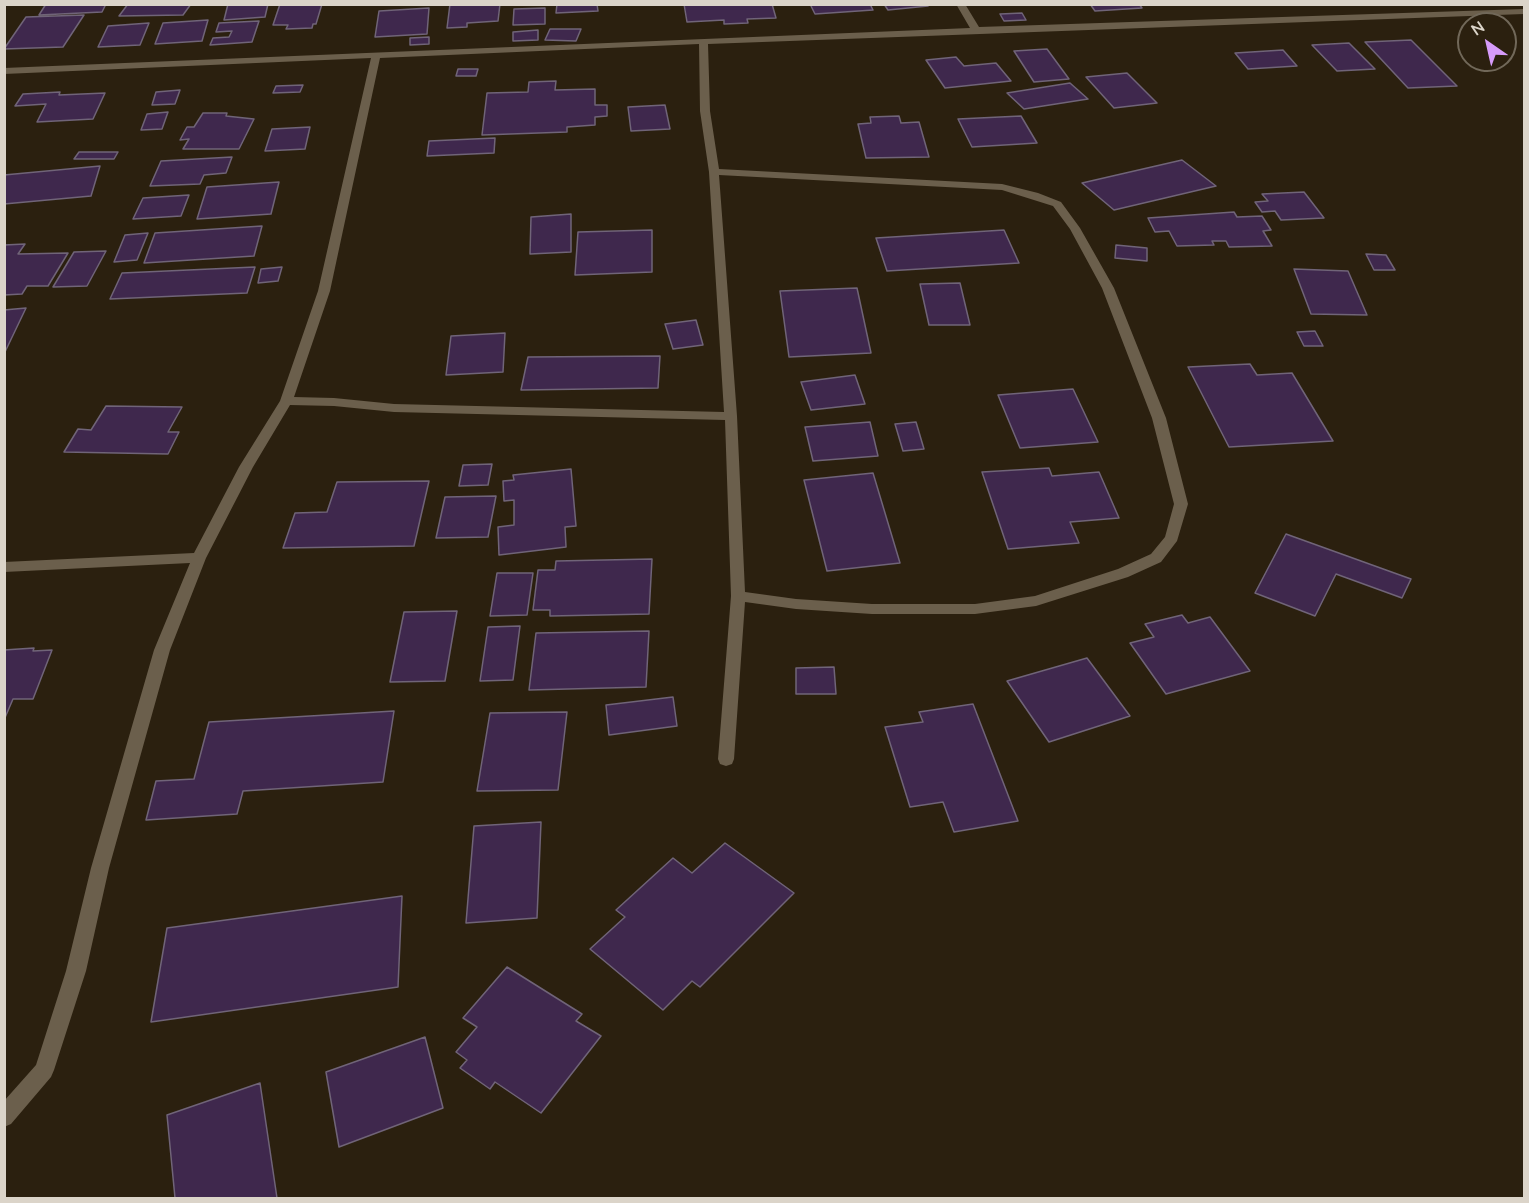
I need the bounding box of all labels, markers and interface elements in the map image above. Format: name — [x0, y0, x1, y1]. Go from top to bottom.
north arrow — [1457, 12, 1517, 72]
text: N — [1467, 16, 1489, 41]

